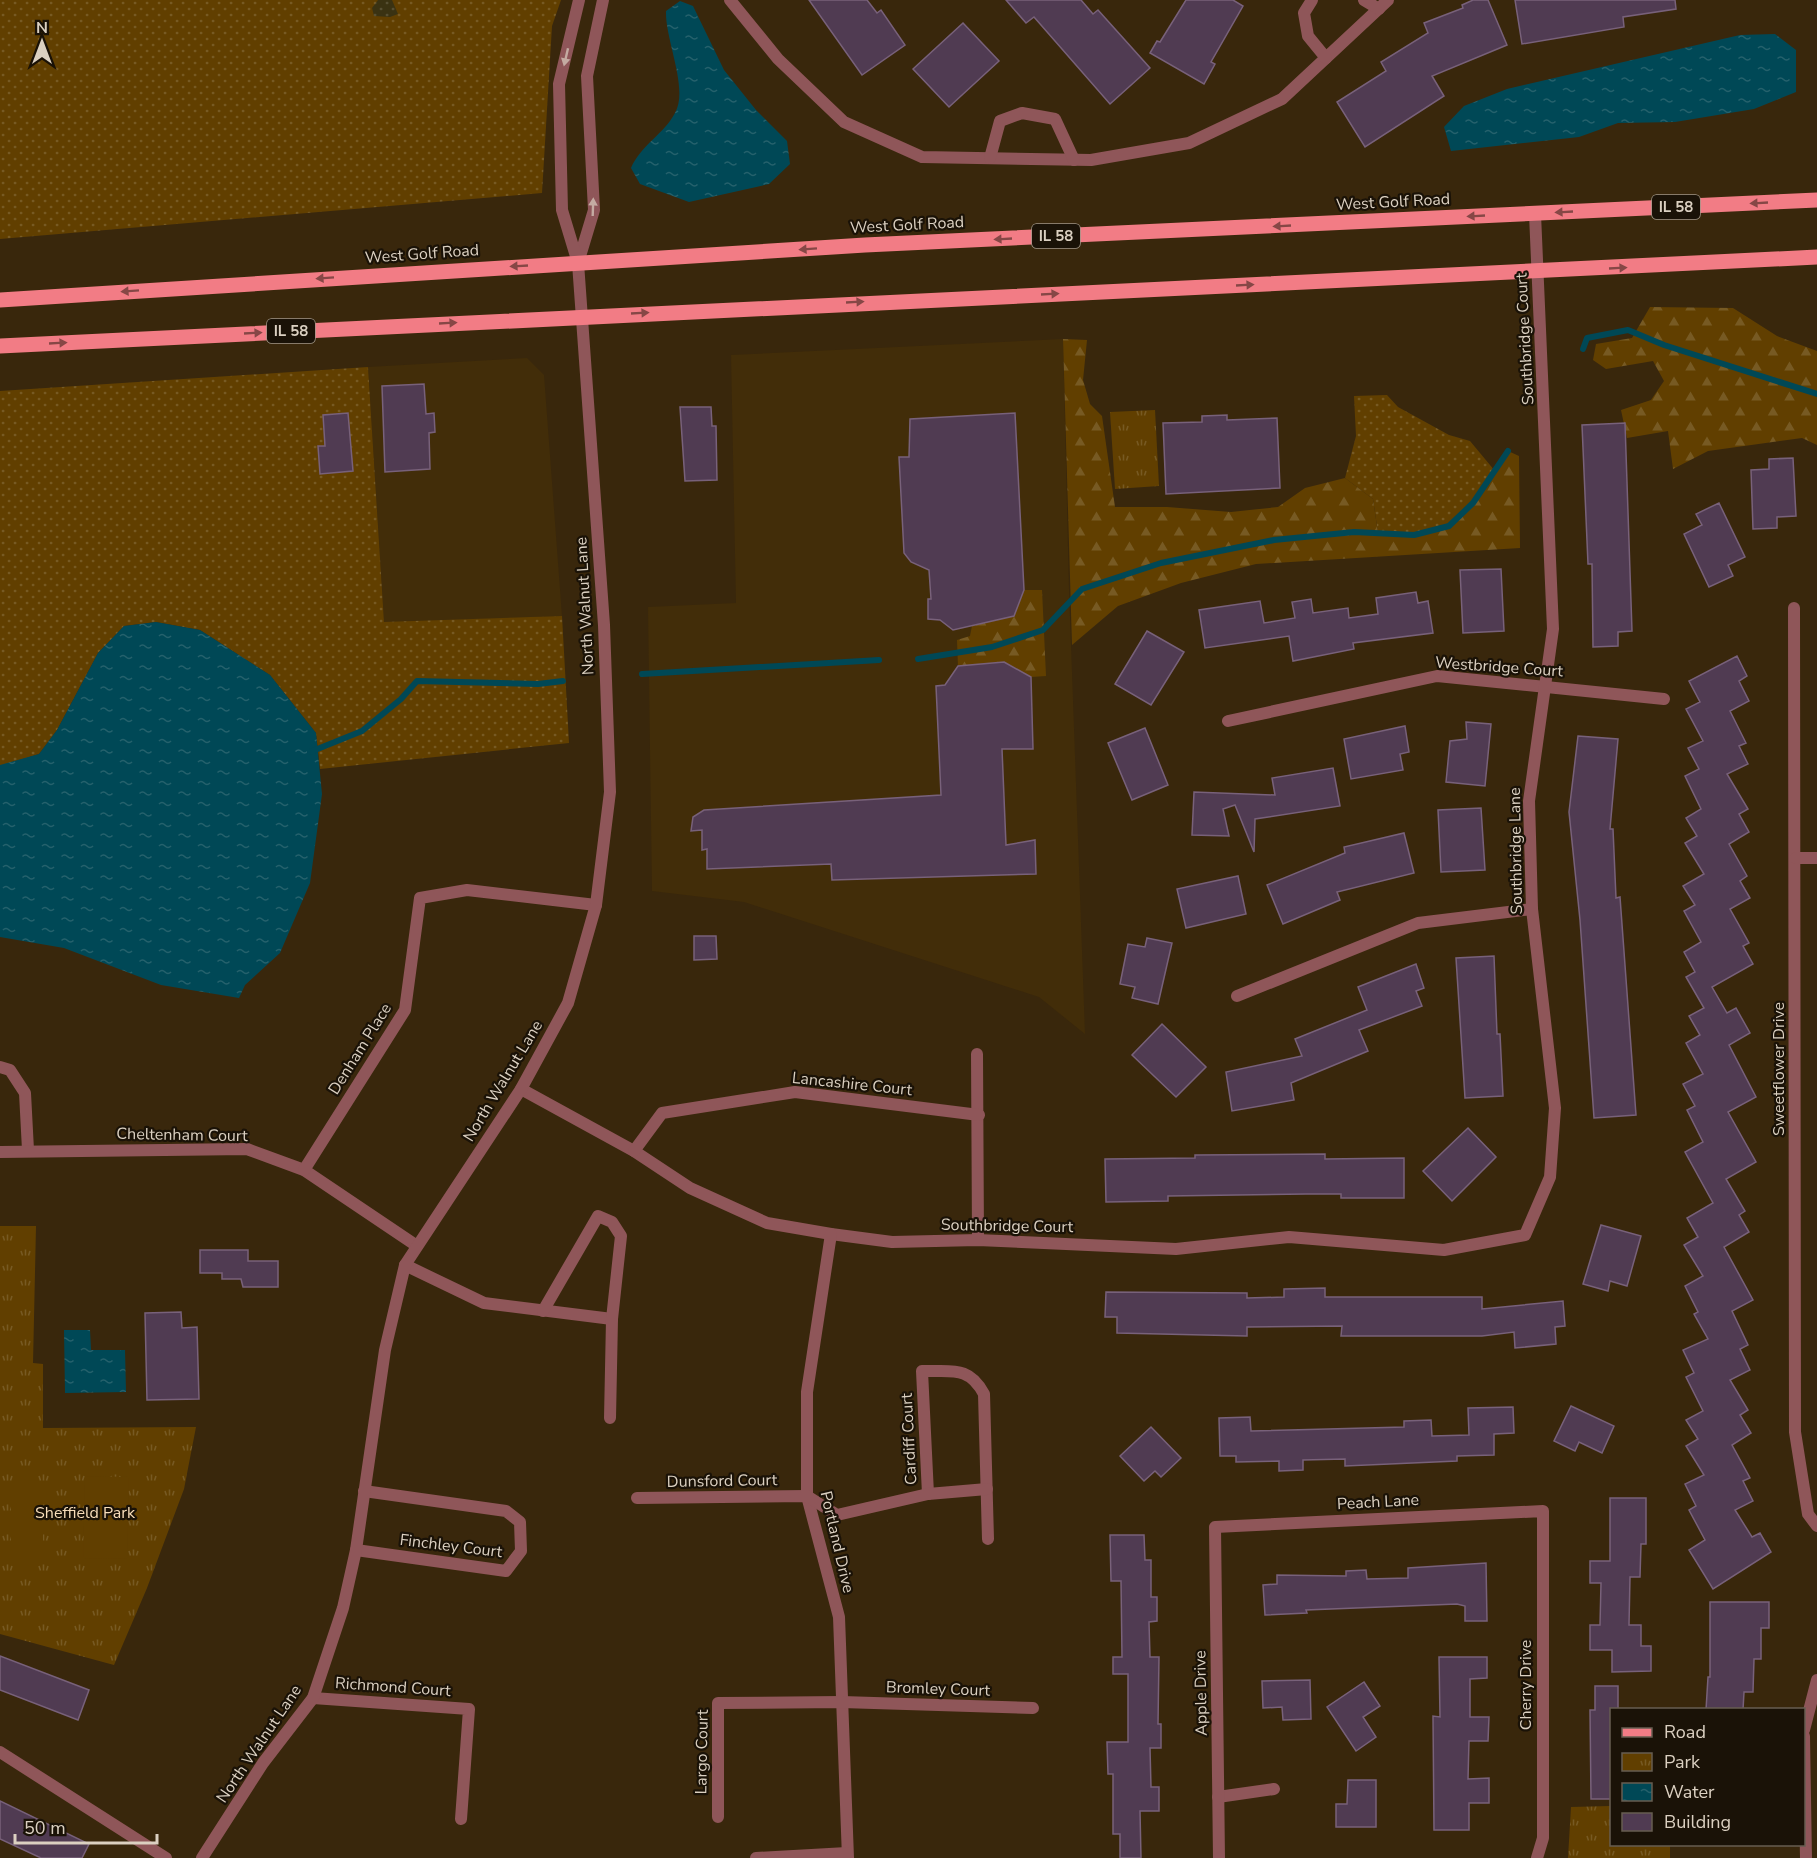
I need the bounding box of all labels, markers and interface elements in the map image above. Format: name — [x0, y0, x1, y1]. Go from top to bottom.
north arrow — [12, 12, 72, 72]
text: N — [36, 17, 48, 39]
one-way arrow — [560, 48, 570, 66]
street label: West Golf Road — [1335, 188, 1451, 216]
road number: IL 58 — [1652, 195, 1700, 219]
one-way arrow — [589, 198, 598, 217]
one-way arrow — [1749, 198, 1768, 207]
one-way arrow — [1554, 208, 1573, 217]
street label: West Golf Road — [849, 211, 965, 239]
one-way arrow — [1467, 212, 1486, 221]
one-way arrow — [1272, 221, 1291, 230]
road number: IL 58 — [1032, 224, 1080, 248]
one-way arrow — [993, 234, 1012, 243]
street label: West Golf Road — [364, 239, 480, 269]
one-way arrow — [799, 244, 818, 253]
one-way arrow — [510, 261, 529, 271]
one-way arrow — [1608, 263, 1627, 272]
street label: Southbridge Court — [1511, 272, 1539, 406]
one-way arrow — [315, 273, 334, 283]
one-way arrow — [1235, 280, 1254, 289]
one-way arrow — [121, 287, 140, 296]
one-way arrow — [1041, 289, 1060, 298]
one-way arrow — [846, 298, 865, 307]
one-way arrow — [630, 309, 649, 318]
one-way arrow — [438, 318, 457, 328]
road number: IL 58 — [267, 319, 315, 343]
one-way arrow — [244, 329, 263, 338]
one-way arrow — [49, 339, 68, 348]
street label: North Walnut Lane — [570, 536, 600, 676]
street label: Westbridge Court — [1434, 652, 1564, 682]
street label: Southbridge Lane — [1504, 787, 1528, 915]
street label: Denham Place — [323, 999, 397, 1099]
street label: Sweetflower Drive — [1768, 1002, 1790, 1136]
street label: North Walnut Lane — [458, 1016, 548, 1146]
street label: Lancashire Court — [791, 1067, 914, 1101]
street label: Cheltenham Court — [116, 1123, 248, 1147]
street label: Southbridge Court — [941, 1214, 1074, 1238]
street label: Cardiff Court — [896, 1392, 922, 1486]
street label: Dunsford Court — [667, 1469, 778, 1493]
street label: Portland Drive — [815, 1489, 859, 1595]
street label: Peach Lane — [1336, 1489, 1420, 1515]
park label: Sheffield Park — [35, 1502, 136, 1524]
street label: Finchley Court — [398, 1529, 504, 1563]
street label: Cherry Drive — [1515, 1640, 1537, 1730]
street label: Apple Drive — [1189, 1650, 1213, 1736]
street label: Richmond Court — [334, 1672, 452, 1702]
street label: Bromley Court — [886, 1676, 991, 1702]
street label: North Walnut Lane — [211, 1681, 307, 1807]
legend — [1610, 1708, 1805, 1846]
street label: Largo Court — [690, 1709, 714, 1795]
text: Road — [1664, 1720, 1706, 1744]
text: Park — [1664, 1750, 1701, 1774]
text: Water — [1664, 1780, 1715, 1804]
scale bar — [15, 1807, 158, 1845]
text: Building — [1664, 1810, 1731, 1834]
text: 50 m — [24, 1816, 66, 1840]

